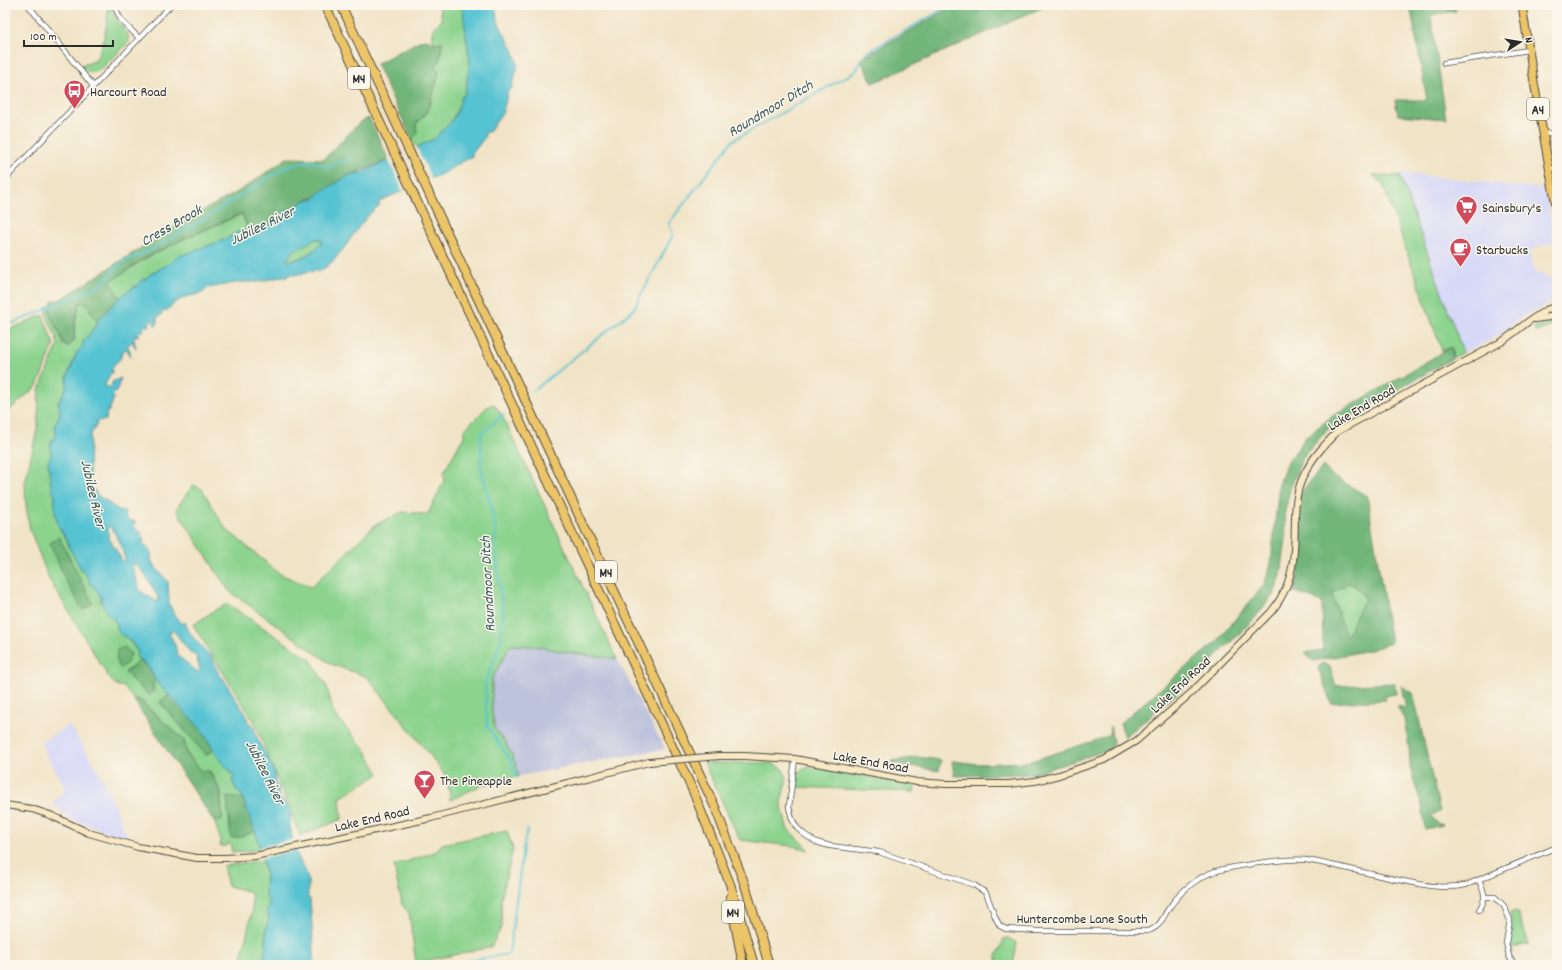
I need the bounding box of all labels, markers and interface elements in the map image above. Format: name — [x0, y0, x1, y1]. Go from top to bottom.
scale bar — [24, 22, 113, 48]
north arrow — [1500, 22, 1540, 62]
text: 100 m — [30, 29, 57, 46]
text: N — [1519, 36, 1536, 45]
road number: M4 — [348, 67, 370, 89]
water label: Roundmoor Ditch — [724, 75, 819, 144]
bus stop icon: Harcourt Road — [62, 78, 88, 111]
place label: Harcourt Road — [90, 83, 167, 103]
road number: A4 — [1527, 98, 1549, 120]
supermarket icon: Sainsbury's — [1454, 194, 1480, 227]
water label: Cress Brook — [137, 199, 208, 253]
place label: Sainsbury's — [1482, 199, 1541, 219]
water label: Jubilee River — [227, 201, 300, 252]
cafe icon: Starbucks — [1447, 236, 1473, 269]
place label: Starbucks — [1476, 241, 1529, 261]
street label: Lake End Road — [1324, 381, 1400, 437]
water label: Jubilee River — [73, 458, 111, 532]
water label: Roundmoor Ditch — [475, 534, 502, 632]
road number: M4 — [595, 561, 617, 583]
street label: Lake End Road — [1147, 652, 1216, 719]
water label: Jubilee River — [239, 737, 291, 810]
street label: Lake End Road — [831, 747, 910, 779]
bar icon: The Pineapple — [412, 767, 438, 800]
place label: The Pineapple — [440, 772, 512, 792]
street label: Lake End Road — [333, 802, 412, 838]
road number: M4 — [722, 901, 744, 923]
street label: Huntercombe Lane South — [1016, 910, 1148, 930]

